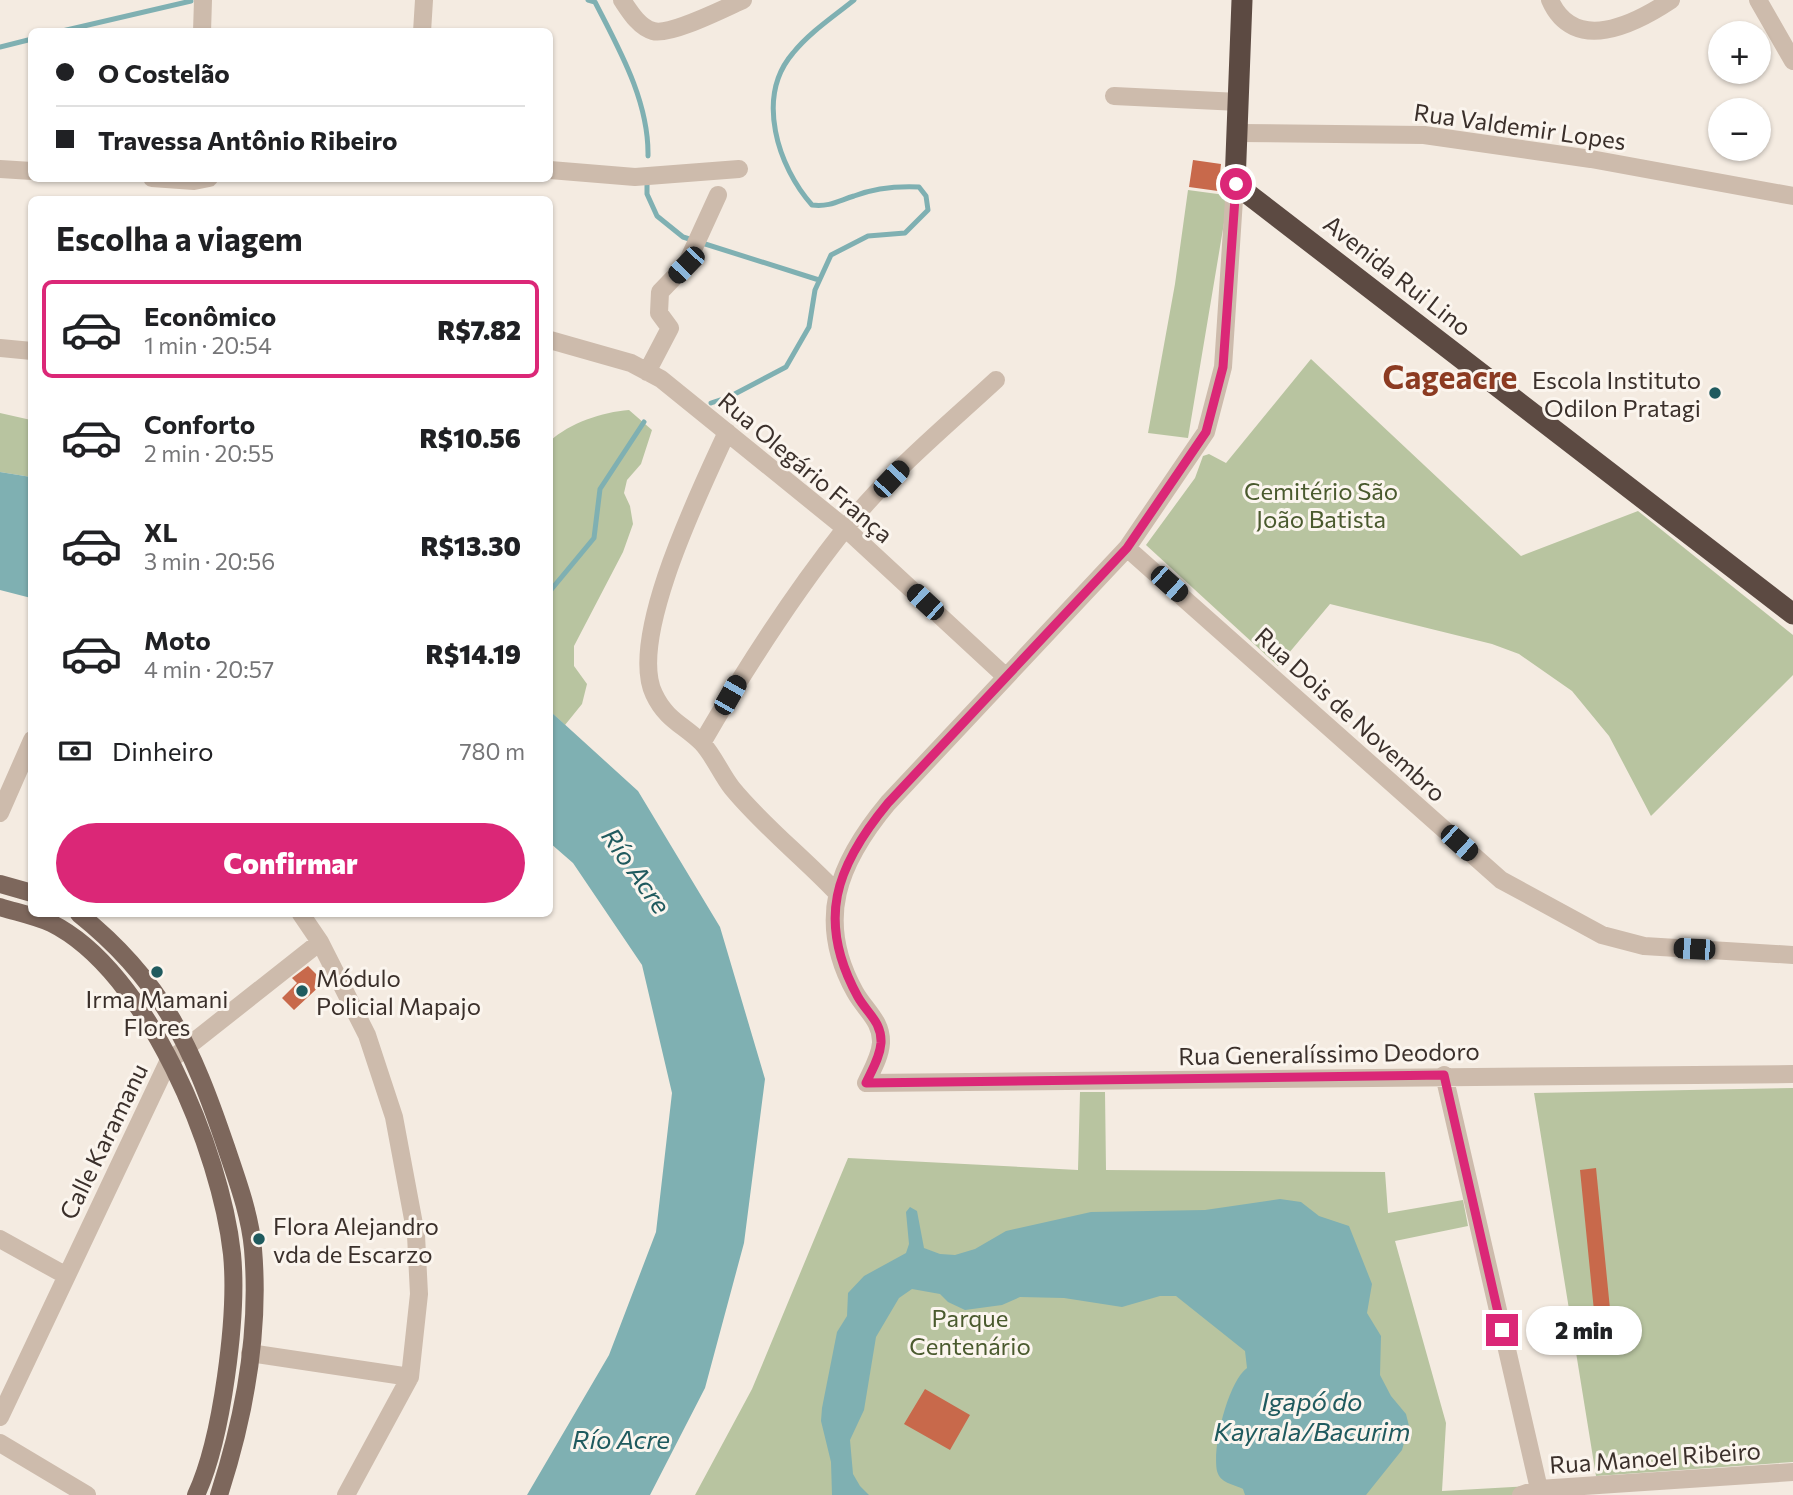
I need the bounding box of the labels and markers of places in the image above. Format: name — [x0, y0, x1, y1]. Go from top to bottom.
place label: Escola Instituto Odilon Pratagi — [1532, 365, 1701, 422]
marker: Escola Instituto Odilon Pratagi — [1707, 385, 1723, 401]
place label: Módulo Policial Mapajo — [316, 963, 481, 1020]
marker: Irma Mamani Flores — [149, 964, 165, 980]
marker: Módulo Policial Mapajo — [294, 983, 310, 999]
place label: Irma Mamani Flores — [85, 984, 229, 1041]
place label: Flora Alejandro vda de Escarzo — [273, 1211, 439, 1268]
marker: Flora Alejandro vda de Escarzo — [251, 1231, 267, 1247]

